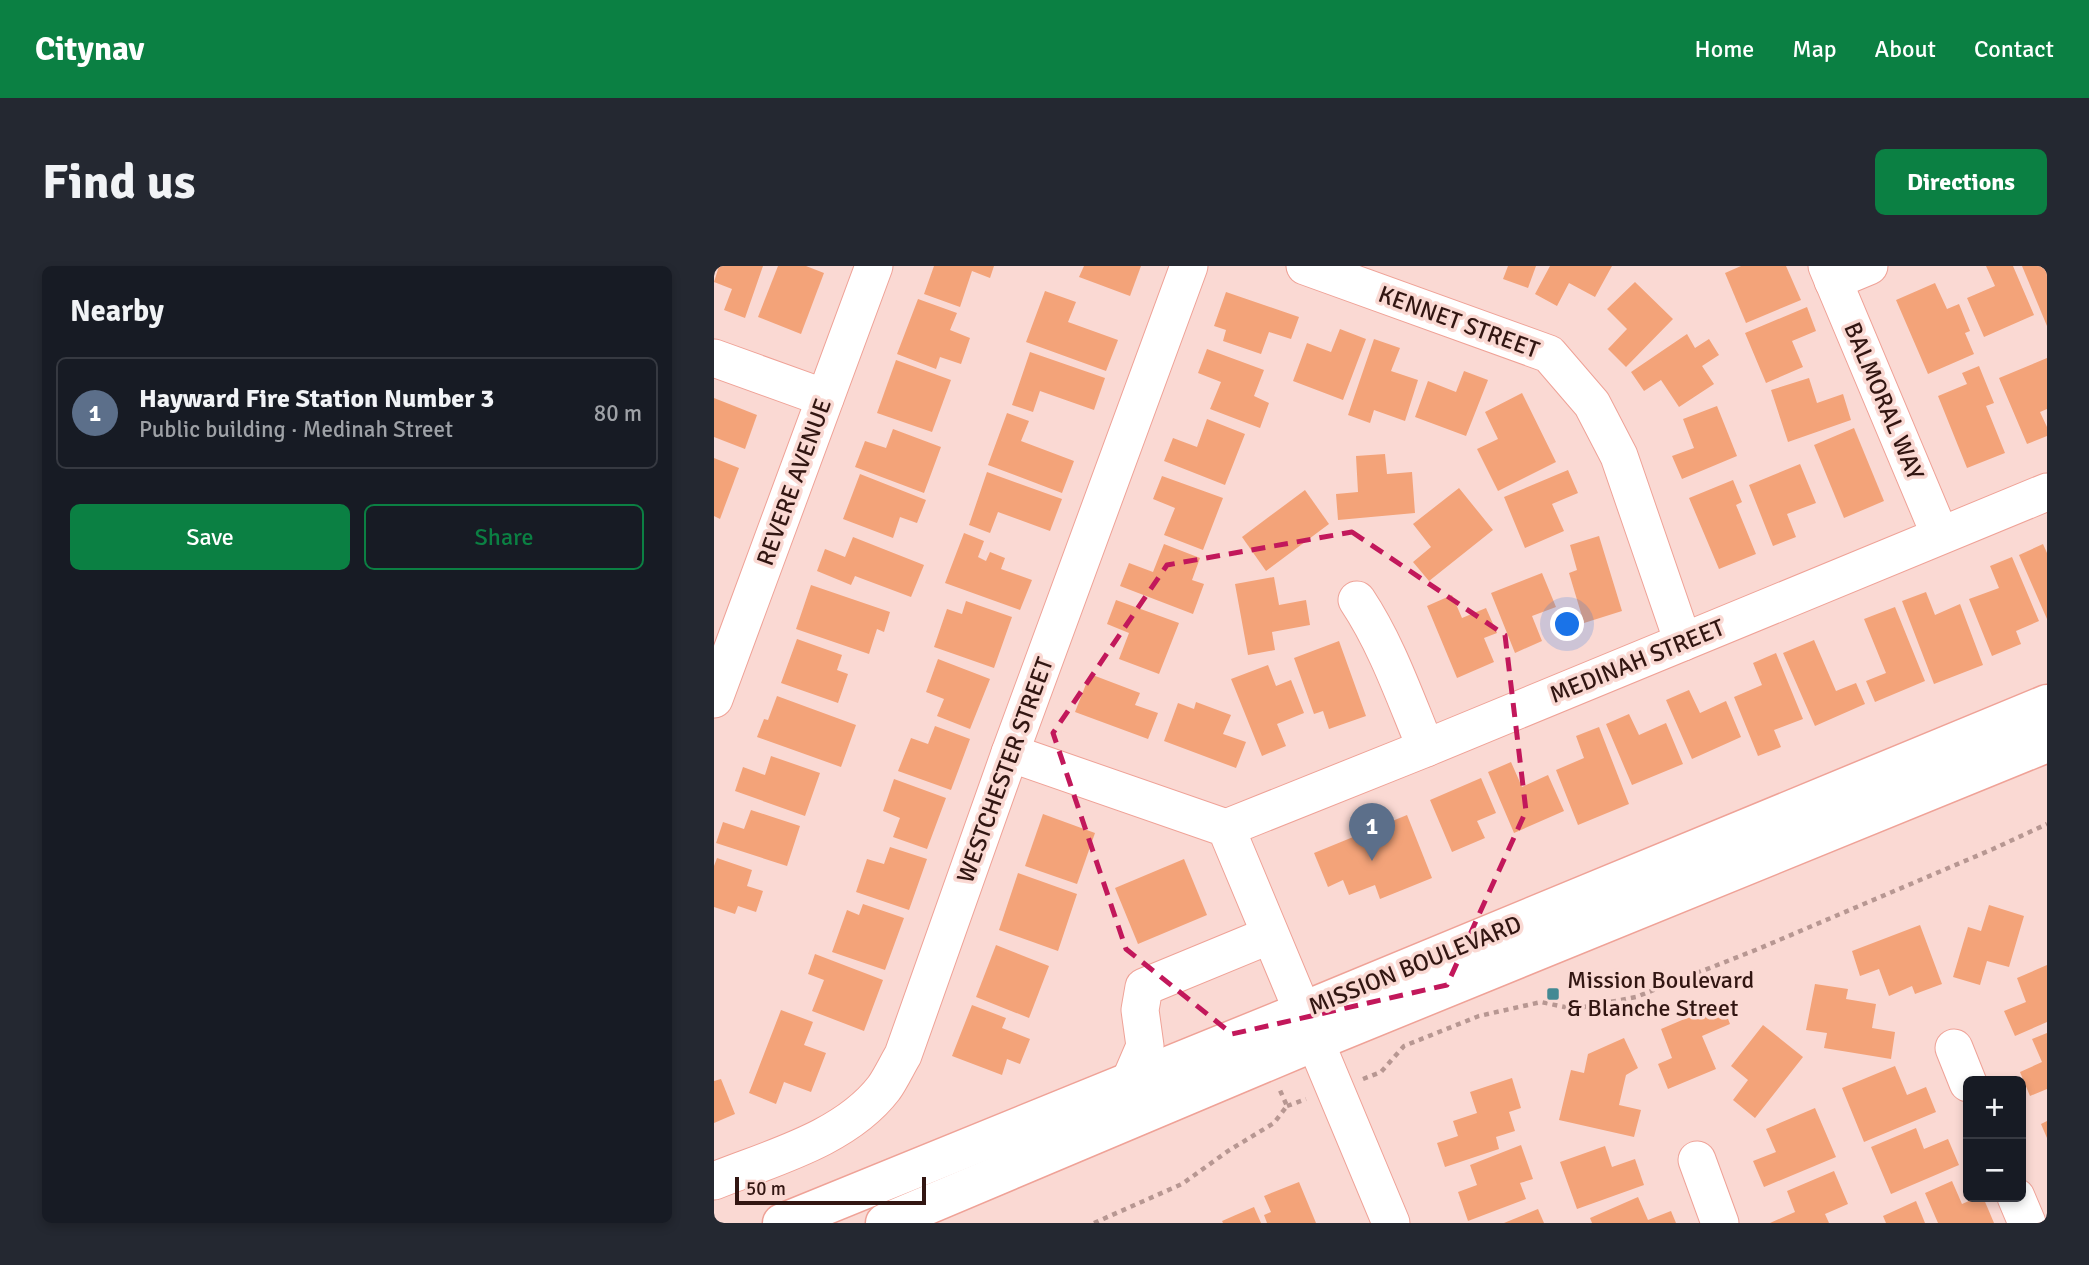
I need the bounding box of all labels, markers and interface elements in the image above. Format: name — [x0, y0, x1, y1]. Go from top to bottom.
text: Citynav — [35, 29, 144, 70]
text: Home — [1694, 34, 1754, 64]
text: Map — [1792, 34, 1837, 64]
text: About — [1875, 34, 1936, 64]
text: Contact — [1974, 34, 2054, 64]
button: Directions — [1875, 149, 2047, 215]
text: Find us — [42, 152, 195, 212]
street label: KENNET STREET — [1374, 279, 1544, 365]
text: Nearby — [70, 293, 164, 330]
street label: BALMORAL WAY — [1837, 318, 1931, 484]
text: Hayward Fire Station Number 3 — [139, 383, 494, 415]
street label: REVERE AVENUE — [750, 394, 838, 570]
text: 1 — [89, 399, 101, 428]
text: 80 m — [594, 399, 642, 428]
text: Public building · Medinah Street — [139, 415, 453, 444]
button: Save — [70, 504, 350, 570]
button: Share — [364, 504, 644, 570]
your location — [1550, 607, 1584, 641]
street label: MEDINAH STREET — [1545, 612, 1729, 710]
street label: WESTCHESTER STREET — [950, 653, 1060, 887]
pin: 1 — [1349, 803, 1395, 861]
street label: MISSION BOULEVARD — [1304, 909, 1526, 1021]
place label: Mission Boulevard & Blanche Street — [1567, 965, 1754, 1023]
marker: Mission Boulevard & Blanche Street — [1545, 986, 1561, 1002]
map controls — [1963, 1076, 2026, 1202]
button: + — [1963, 1076, 2026, 1139]
button: − — [1963, 1139, 2026, 1202]
scale bar — [735, 1174, 926, 1206]
text: 50 m — [746, 1177, 786, 1201]

